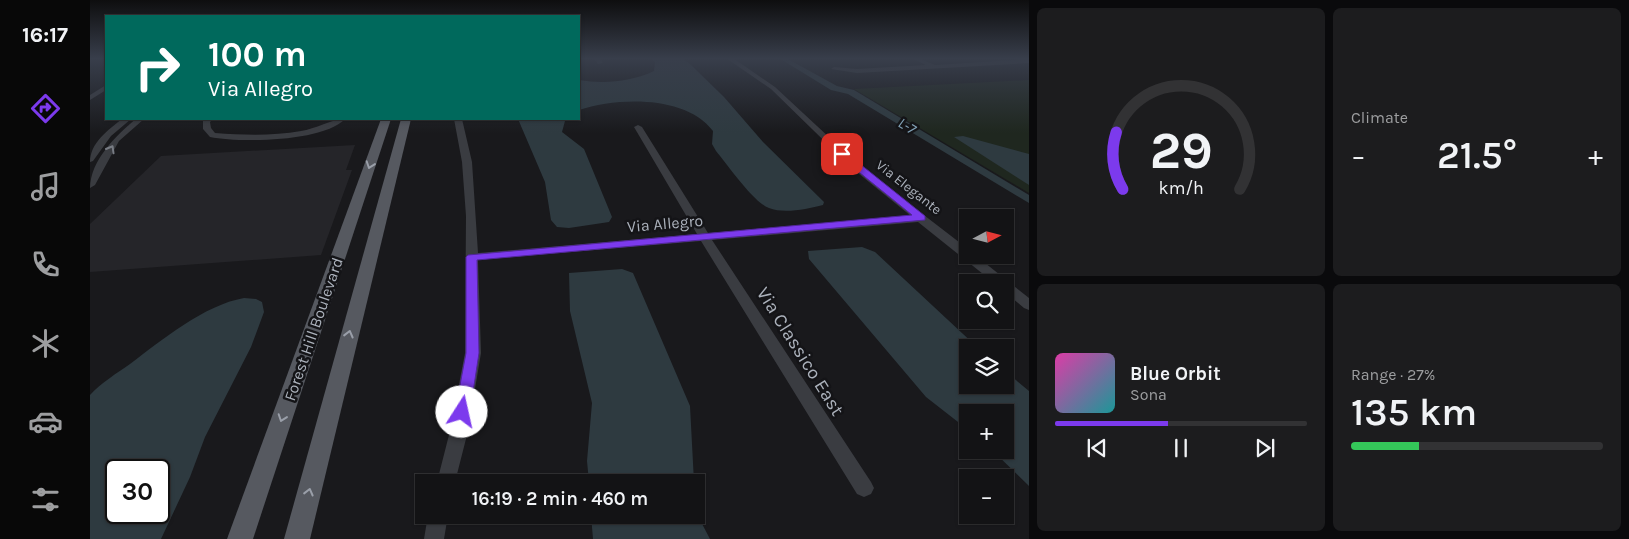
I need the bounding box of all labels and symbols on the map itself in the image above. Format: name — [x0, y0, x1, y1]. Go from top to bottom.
water label: L-7 — [895, 114, 920, 139]
pin — [821, 133, 863, 175]
one-way arrow — [105, 145, 115, 154]
street label: Via Elegante — [872, 157, 945, 218]
one-way arrow — [366, 160, 376, 169]
north arrow — [959, 209, 1014, 264]
street label: Via Allegro — [626, 211, 704, 236]
street label: Forest Hill Boulevard — [280, 255, 347, 403]
street label: Via Classico East — [752, 283, 849, 420]
one-way arrow — [344, 331, 354, 339]
position arrow — [435, 385, 487, 437]
one-way arrow — [278, 413, 288, 421]
speed limit sign: 30 — [105, 459, 170, 524]
one-way arrow — [303, 487, 314, 496]

